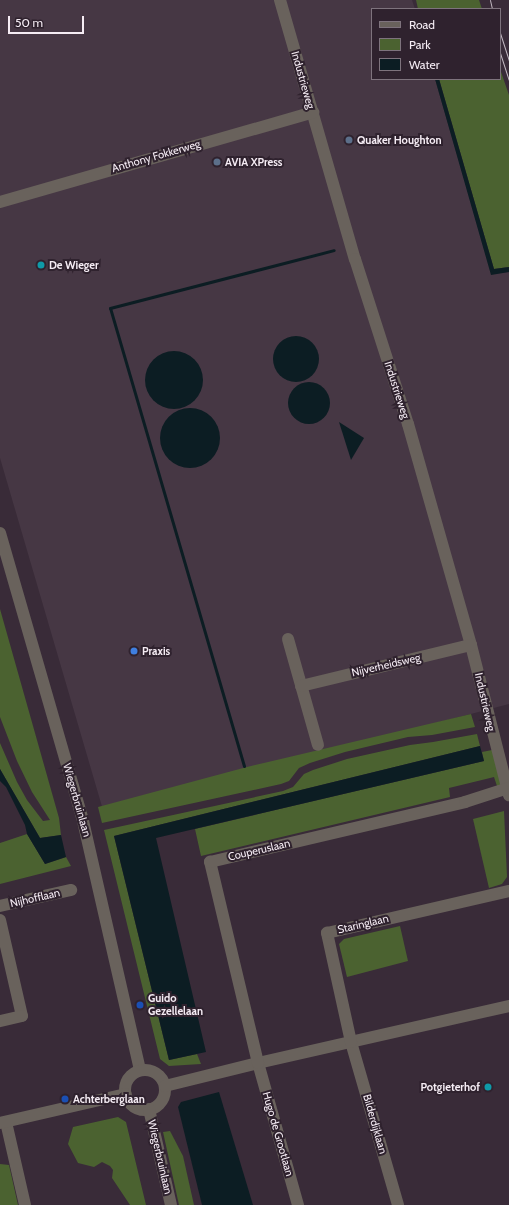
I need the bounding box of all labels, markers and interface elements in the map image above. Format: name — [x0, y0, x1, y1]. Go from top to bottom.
scale bar — [10, 8, 86, 34]
legend — [371, 8, 501, 80]
text: 50 m — [15, 15, 43, 30]
text: Road — [409, 17, 435, 32]
text: Park — [409, 37, 431, 52]
street label: Industrieweg — [288, 50, 318, 110]
text: Water — [409, 57, 439, 72]
place label: Quaker Houghton — [357, 133, 442, 147]
marker: Quaker Houghton — [344, 135, 354, 145]
street label: Anthony Fokkerweg — [110, 137, 202, 175]
place label: AVIA XPress — [225, 155, 283, 169]
marker: AVIA XPress — [212, 157, 222, 167]
place label: De Wieger — [49, 258, 99, 272]
marker: De Wieger — [36, 260, 46, 270]
street label: Industrieweg — [382, 360, 412, 420]
place label: Praxis — [142, 644, 170, 658]
marker: Praxis — [129, 646, 139, 656]
street label: Nijverheidsweg — [350, 651, 422, 679]
street label: Industrieweg — [472, 672, 498, 732]
street label: Wiegerbruinlaan — [60, 762, 94, 838]
street label: Couperuslaan — [227, 836, 291, 864]
street label: Nijhofflaan — [9, 886, 61, 910]
street label: Staringlaan — [336, 912, 390, 936]
place label: Guido Gezellelaan — [148, 992, 203, 1018]
marker: Guido Gezellelaan — [135, 1000, 145, 1010]
place label: Potgieterhof — [420, 1080, 480, 1094]
marker: Potgieterhof — [483, 1082, 493, 1092]
street label: Hugo de Grootlaan — [260, 1090, 296, 1178]
place label: Achterberglaan — [73, 1092, 145, 1106]
street label: Bilderdijklaan — [360, 1093, 390, 1155]
marker: Achterberglaan — [60, 1094, 70, 1104]
street label: Wiegerbruinlaan — [145, 1118, 175, 1196]

